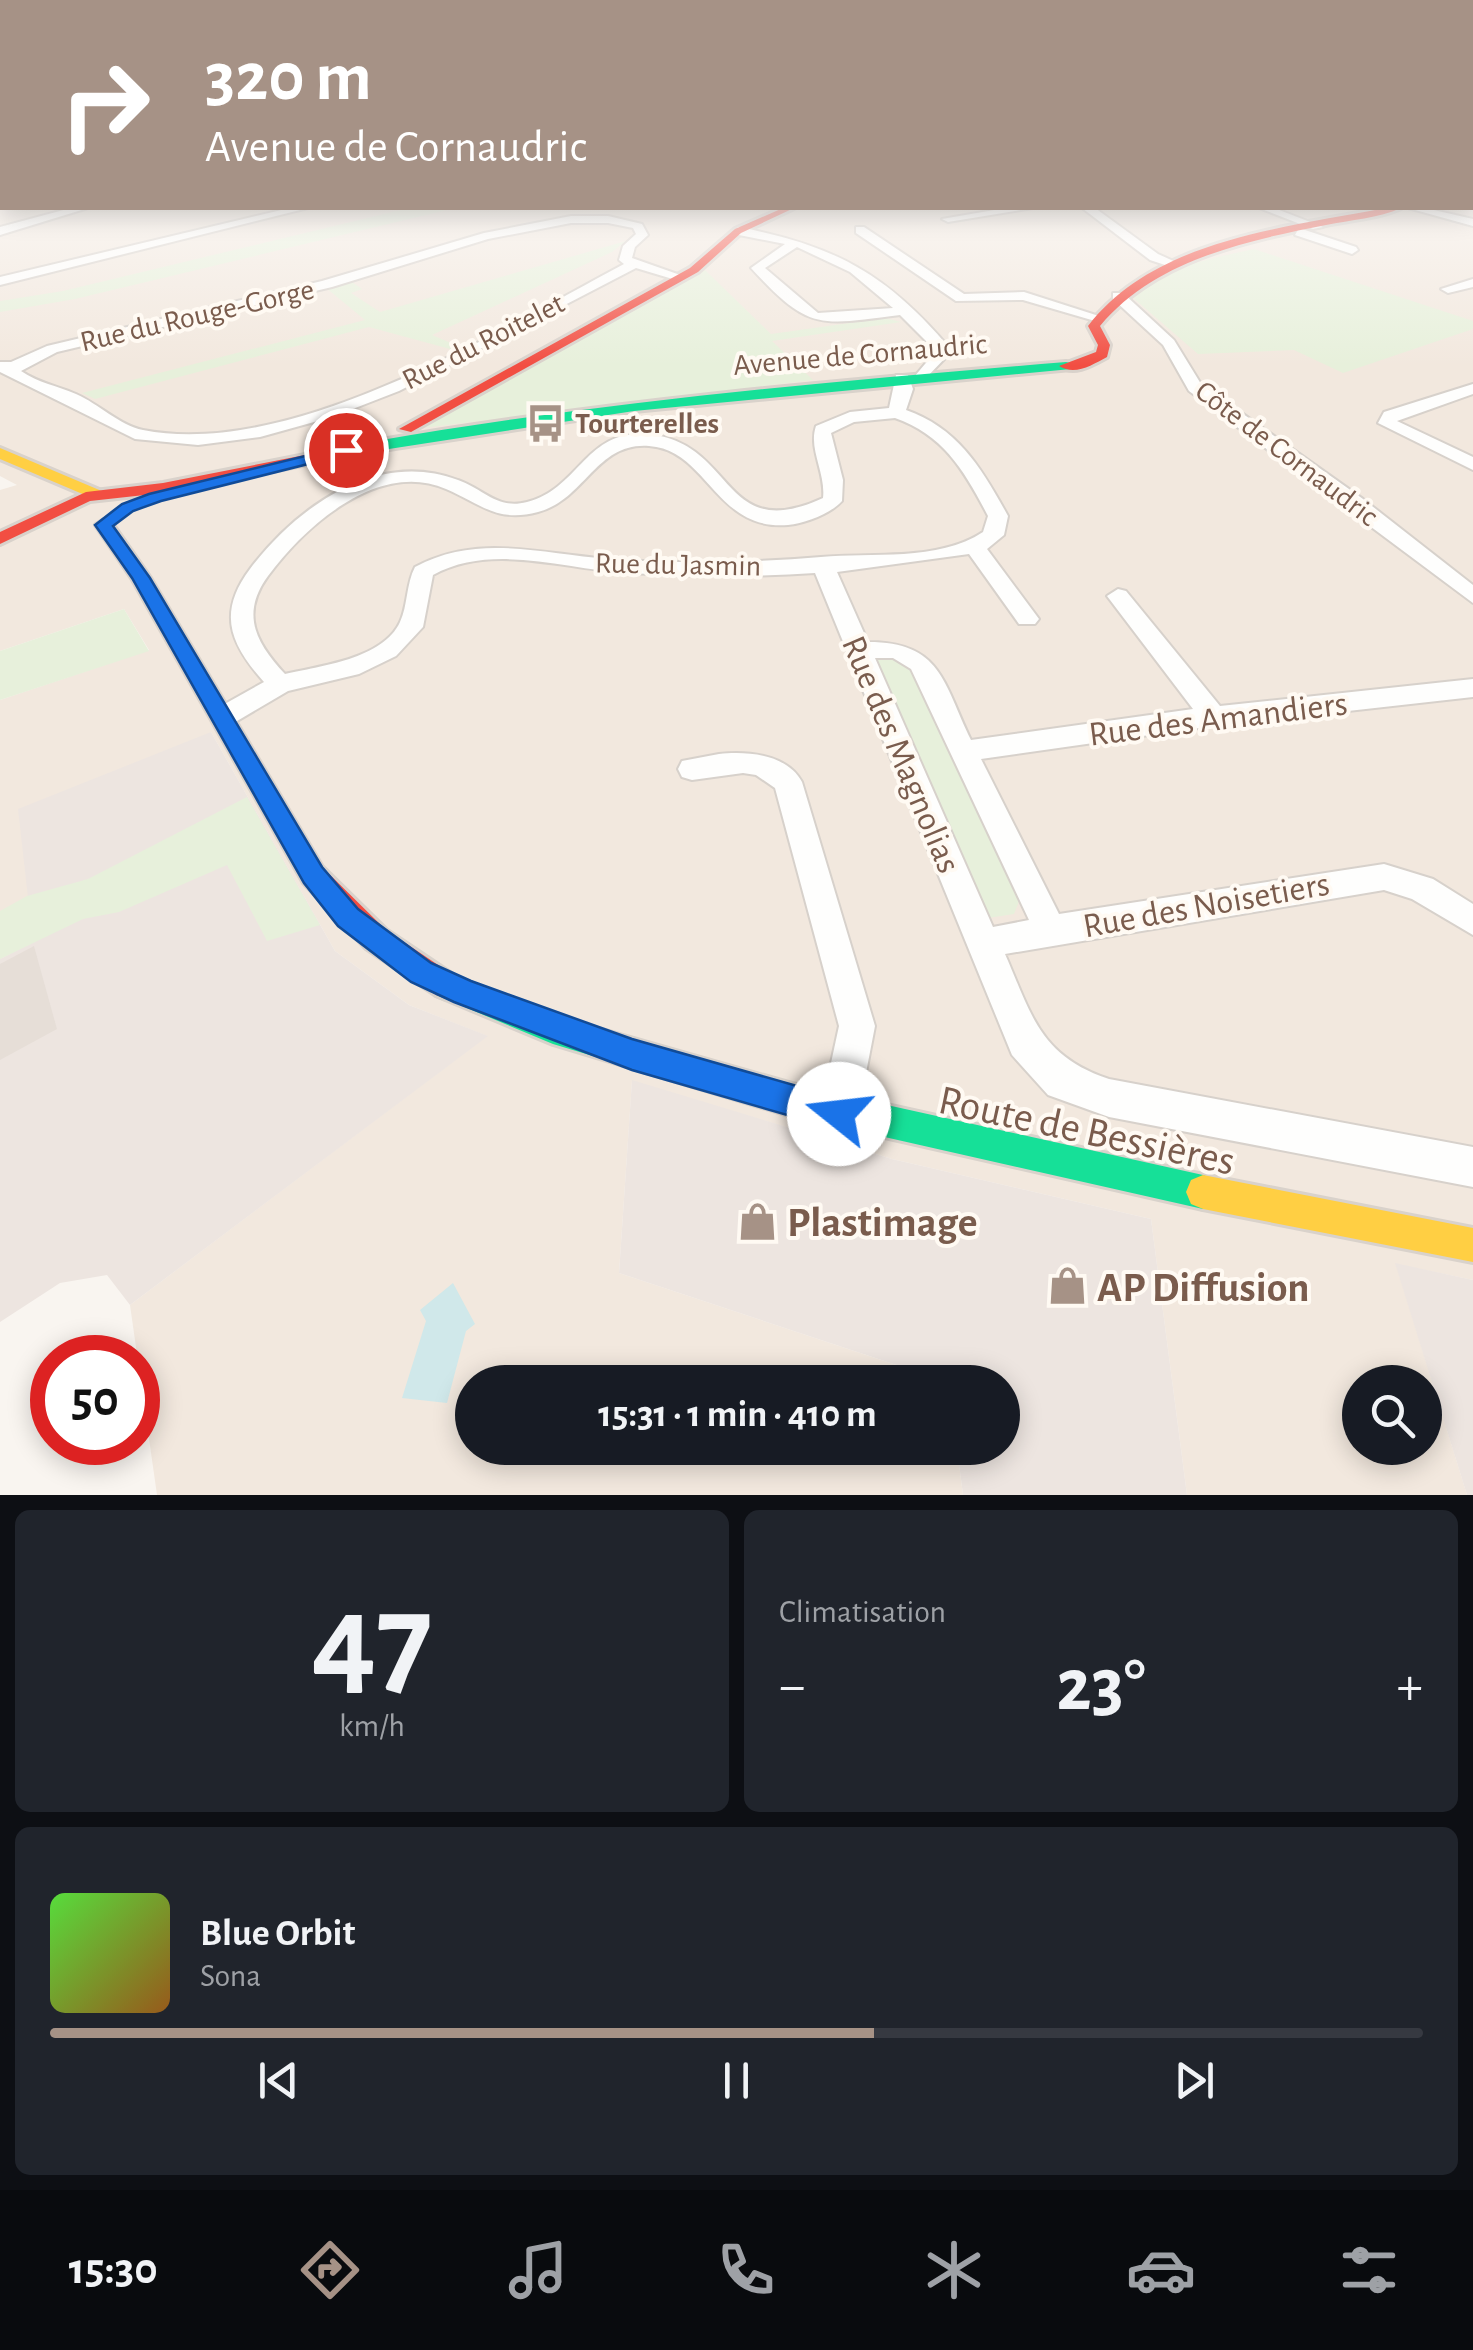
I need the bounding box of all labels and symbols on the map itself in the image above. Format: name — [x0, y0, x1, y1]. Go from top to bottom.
street label: Rue du Rouge-Gorge — [77, 274, 317, 357]
street label: Rue du Roitelet — [398, 288, 570, 395]
street label: Avenue de Cornaudric — [732, 329, 989, 381]
street label: Côte de Cornaudric — [1190, 376, 1384, 532]
bus stop icon: Tourterelles — [524, 402, 566, 444]
pin — [304, 408, 389, 493]
place label: Tourterelles — [575, 409, 719, 439]
street label: Rue du Jasmin — [595, 549, 761, 581]
street label: Rue des Magnolias — [835, 631, 966, 878]
street label: Rue des Amandiers — [1087, 686, 1349, 753]
street label: Rue des Noisetiers — [1080, 867, 1332, 944]
position arrow — [787, 1062, 891, 1166]
street label: Route de Bessières — [935, 1079, 1238, 1183]
shop icon: Plastimage — [736, 1200, 778, 1242]
place label: Plastimage — [787, 1202, 978, 1244]
shop icon: AP Diffusion — [1046, 1265, 1088, 1307]
place label: AP Diffusion — [1097, 1267, 1309, 1309]
speed limit sign: 50 — [30, 1335, 160, 1465]

